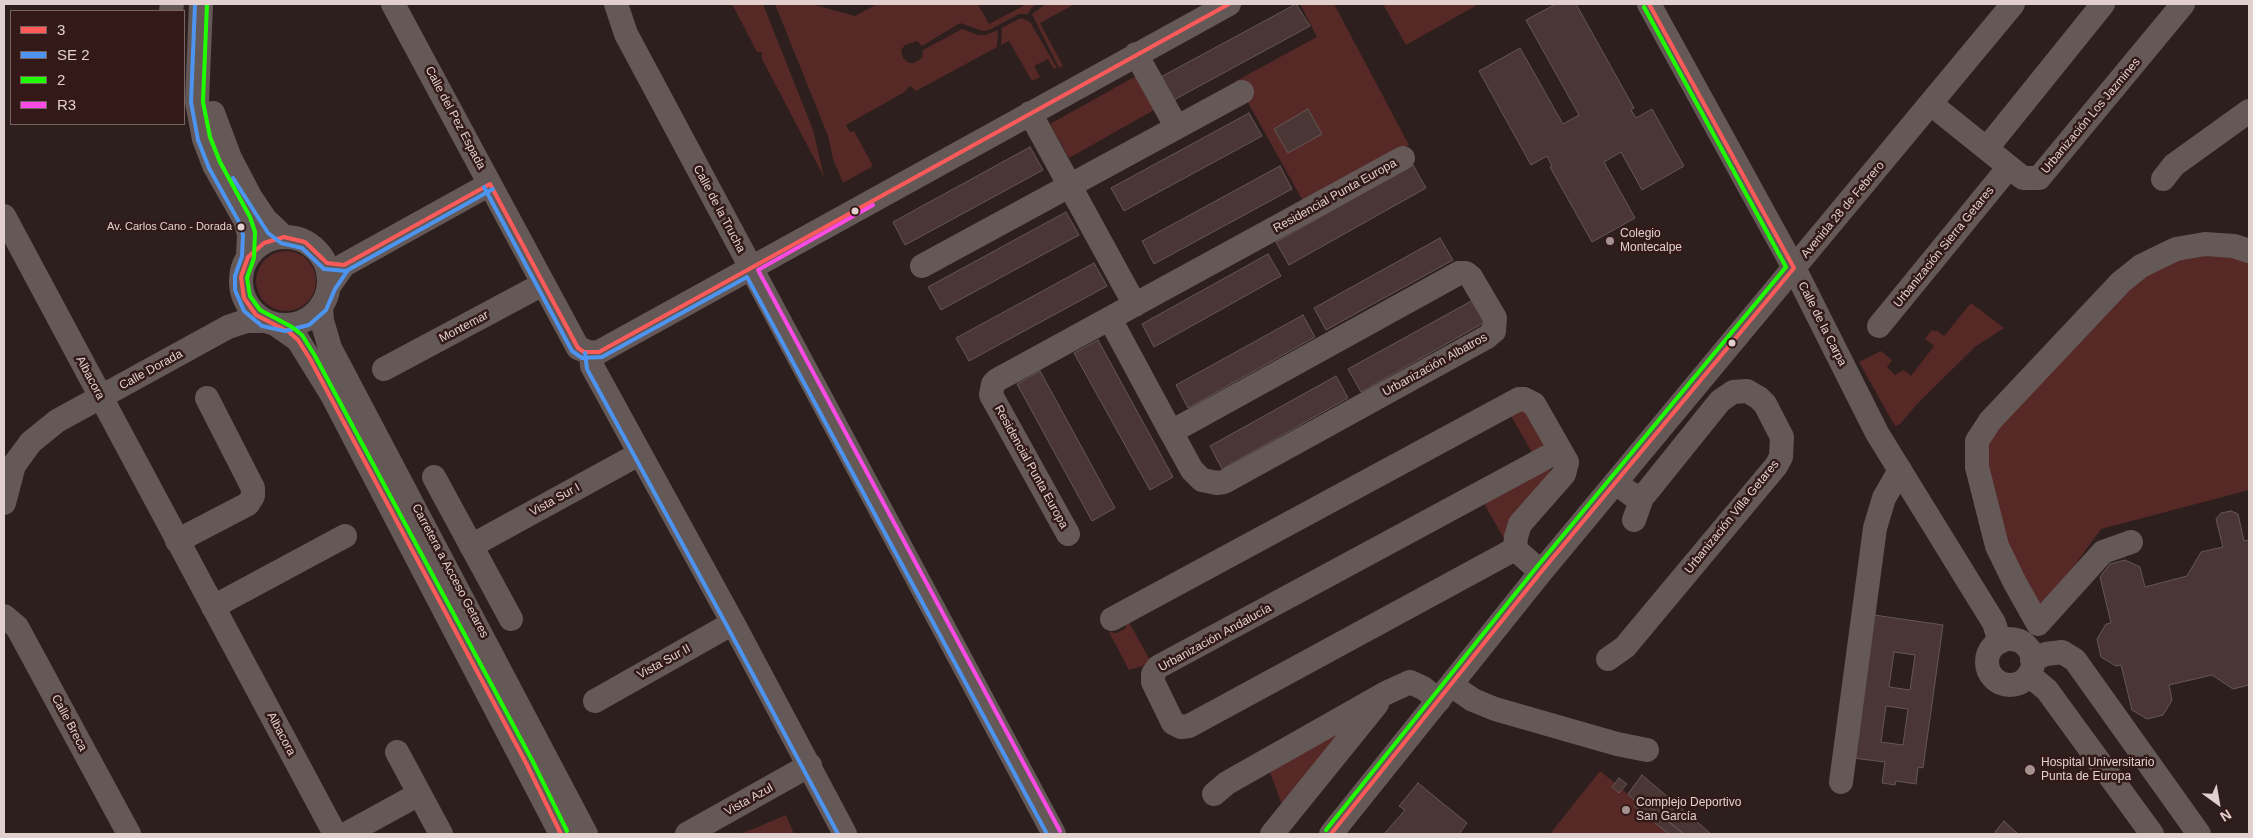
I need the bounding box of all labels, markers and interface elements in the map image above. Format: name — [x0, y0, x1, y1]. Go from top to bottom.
legend — [10, 10, 185, 125]
text: 3 — [57, 21, 65, 38]
text: SE 2 — [57, 46, 90, 63]
street label: Urbanización Los Jazmines — [2038, 55, 2144, 177]
street label: Calle del Pez Espada — [422, 64, 488, 172]
text: 2 — [57, 71, 65, 88]
text: R3 — [57, 96, 76, 113]
street label: Residencial Punta Europa — [1271, 156, 1399, 236]
street label: Avenida 28 de Febrero — [1798, 159, 1888, 261]
street label: Calle de la Trucha — [690, 163, 748, 255]
street label: Urbanización Sierra Getares — [1891, 184, 1997, 310]
unlabelled marker — [850, 206, 860, 216]
place label: Av. Carlos Cano - Dorada — [107, 220, 232, 234]
marker: Av. Carlos Cano - Dorada — [236, 222, 246, 232]
place label: Colegio Montecalpe — [1620, 227, 1682, 255]
marker: Colegio Montecalpe — [1604, 235, 1616, 247]
street label: Calle de la Carpa — [1795, 279, 1849, 369]
street label: Montemar — [437, 308, 491, 346]
street label: Urbanización Albatros — [1380, 330, 1490, 400]
unlabelled marker — [1727, 338, 1737, 348]
street label: Calle Dorada — [117, 347, 185, 393]
street label: Albacora — [73, 354, 107, 402]
street label: Residencial Punta Europa — [991, 403, 1071, 531]
street label: Urbanización Villa Getares — [1682, 457, 1782, 577]
street label: Vista Sur I — [527, 480, 583, 520]
street label: Carretera a Acceso Getares — [409, 502, 491, 640]
street label: Urbanización Andalucía — [1156, 601, 1274, 675]
street label: Vista Sur II — [635, 642, 693, 682]
street label: Calle Breca — [48, 692, 90, 754]
street label: Albacora — [264, 710, 298, 758]
place label: Hospital Universitario Punta de Europa — [2041, 756, 2154, 784]
marker: Hospital Universitario Punta de Europa — [2023, 763, 2037, 777]
north arrow — [2193, 778, 2243, 828]
street label: Vista Azul — [722, 781, 776, 819]
place label: Complejo Deportivo San García — [1636, 796, 1741, 824]
marker: Complejo Deportivo San García — [1620, 804, 1632, 816]
text: N — [2217, 806, 2234, 825]

